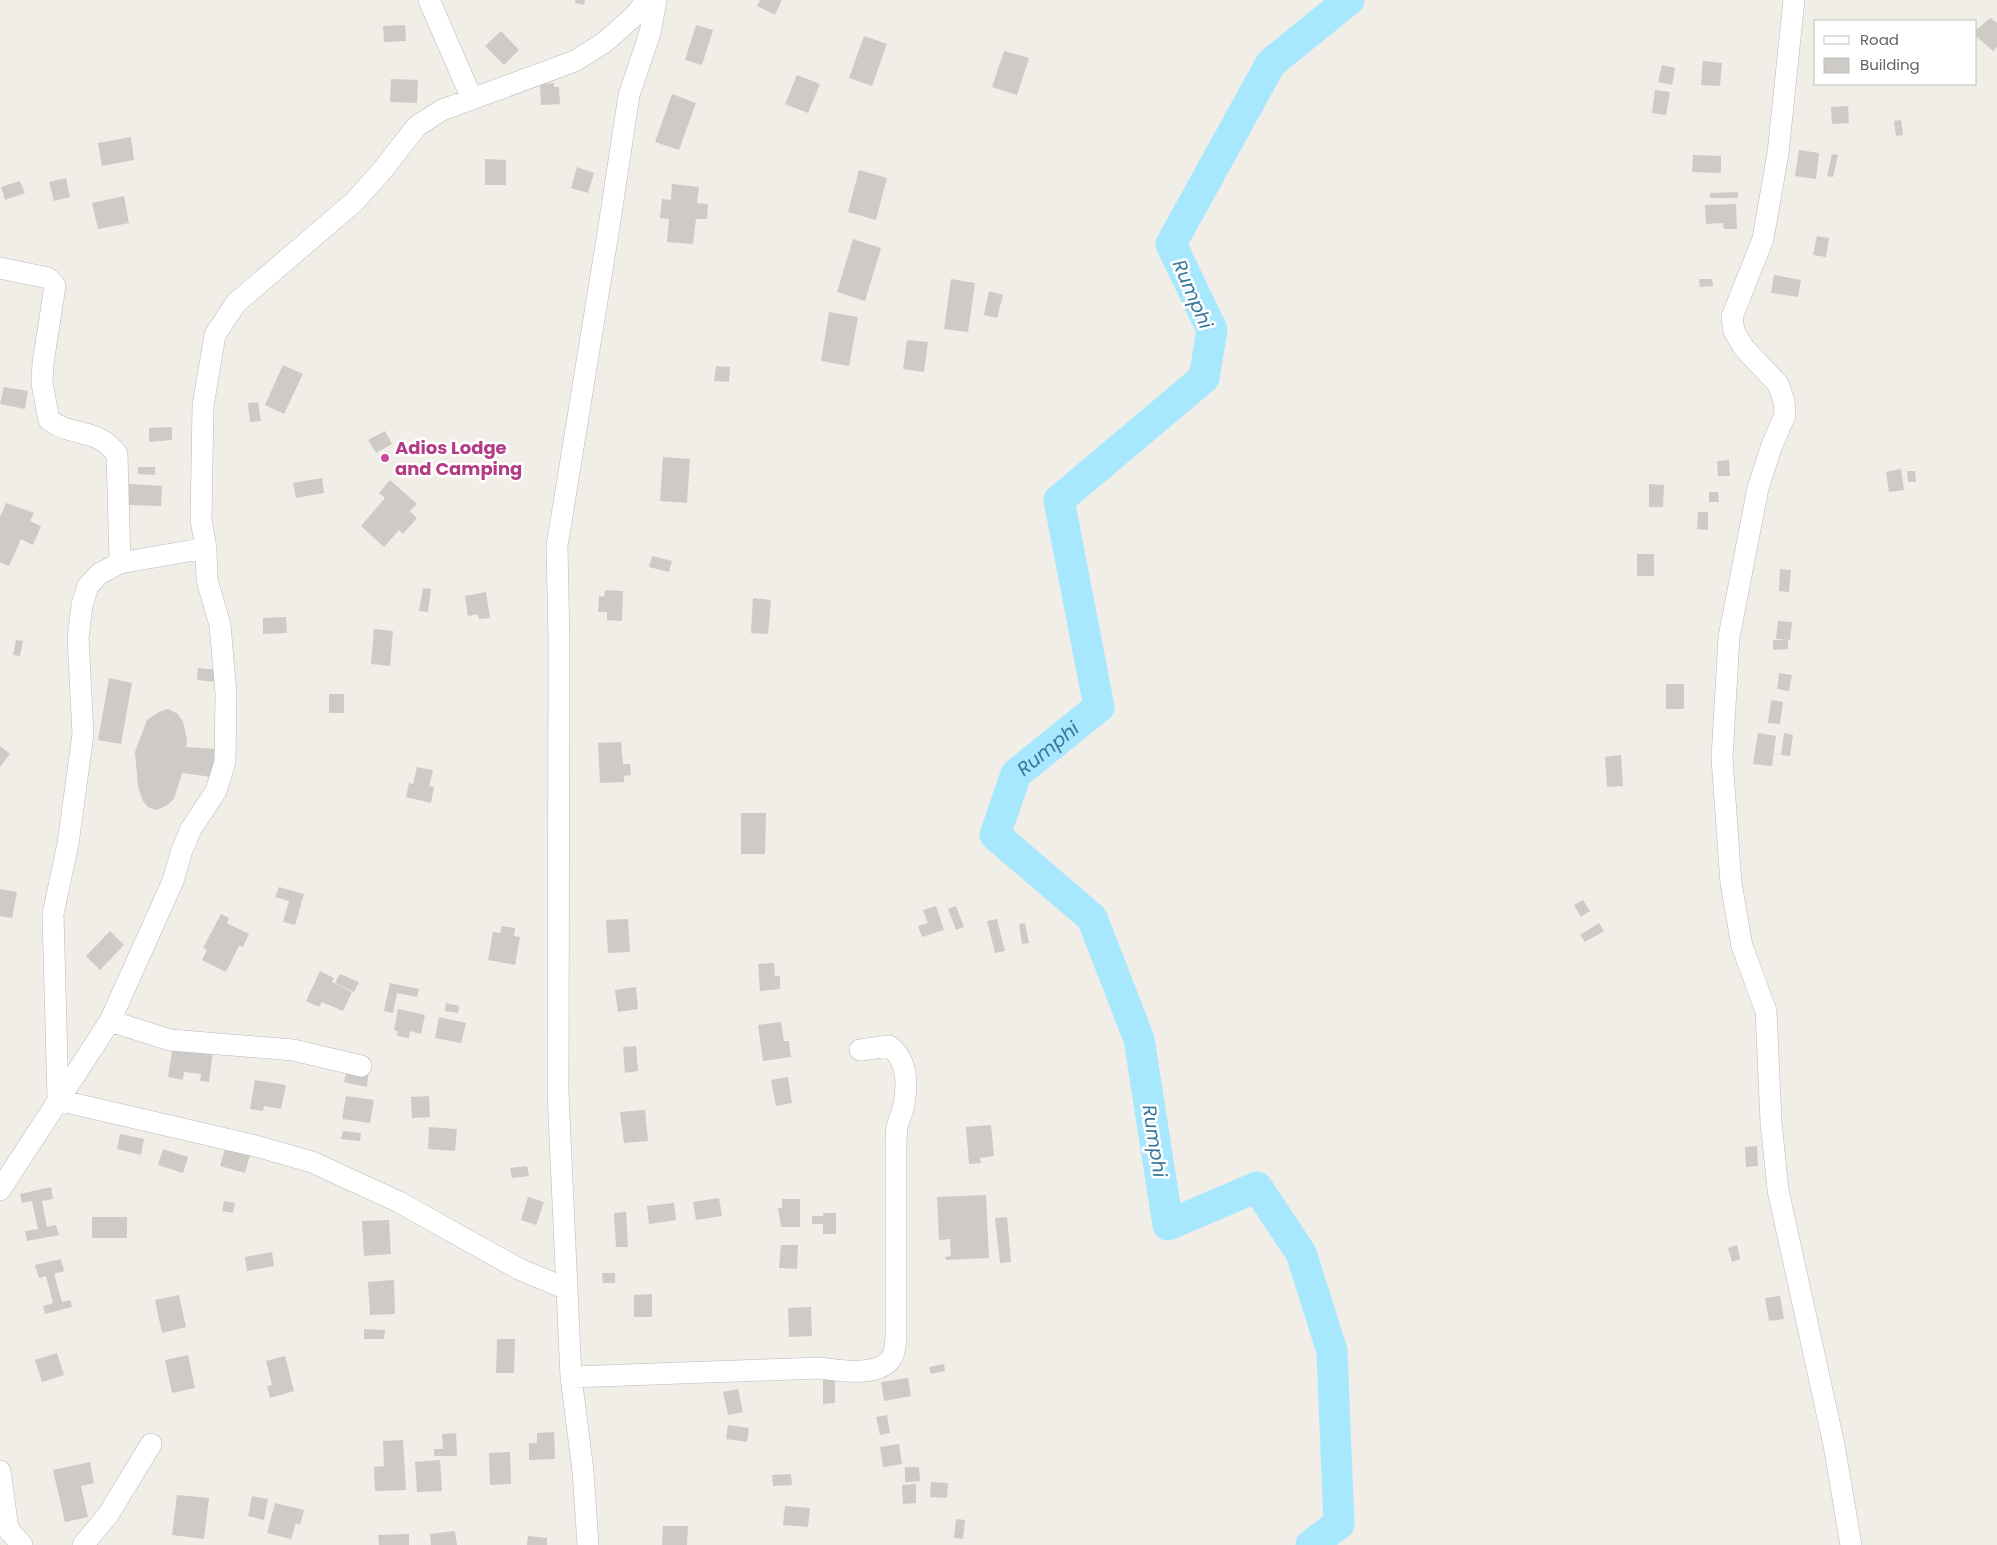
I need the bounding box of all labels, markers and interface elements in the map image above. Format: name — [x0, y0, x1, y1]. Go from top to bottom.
legend — [1814, 20, 1977, 85]
text: Road — [1860, 29, 1899, 50]
text: Building — [1860, 54, 1920, 75]
water label: Rumphi — [1166, 255, 1219, 333]
place label: Adios Lodge and Camping — [395, 435, 522, 481]
marker: Adios Lodge and Camping — [379, 452, 391, 464]
water label: Rumphi — [1011, 715, 1085, 782]
water label: Rumphi — [1135, 1103, 1174, 1180]

